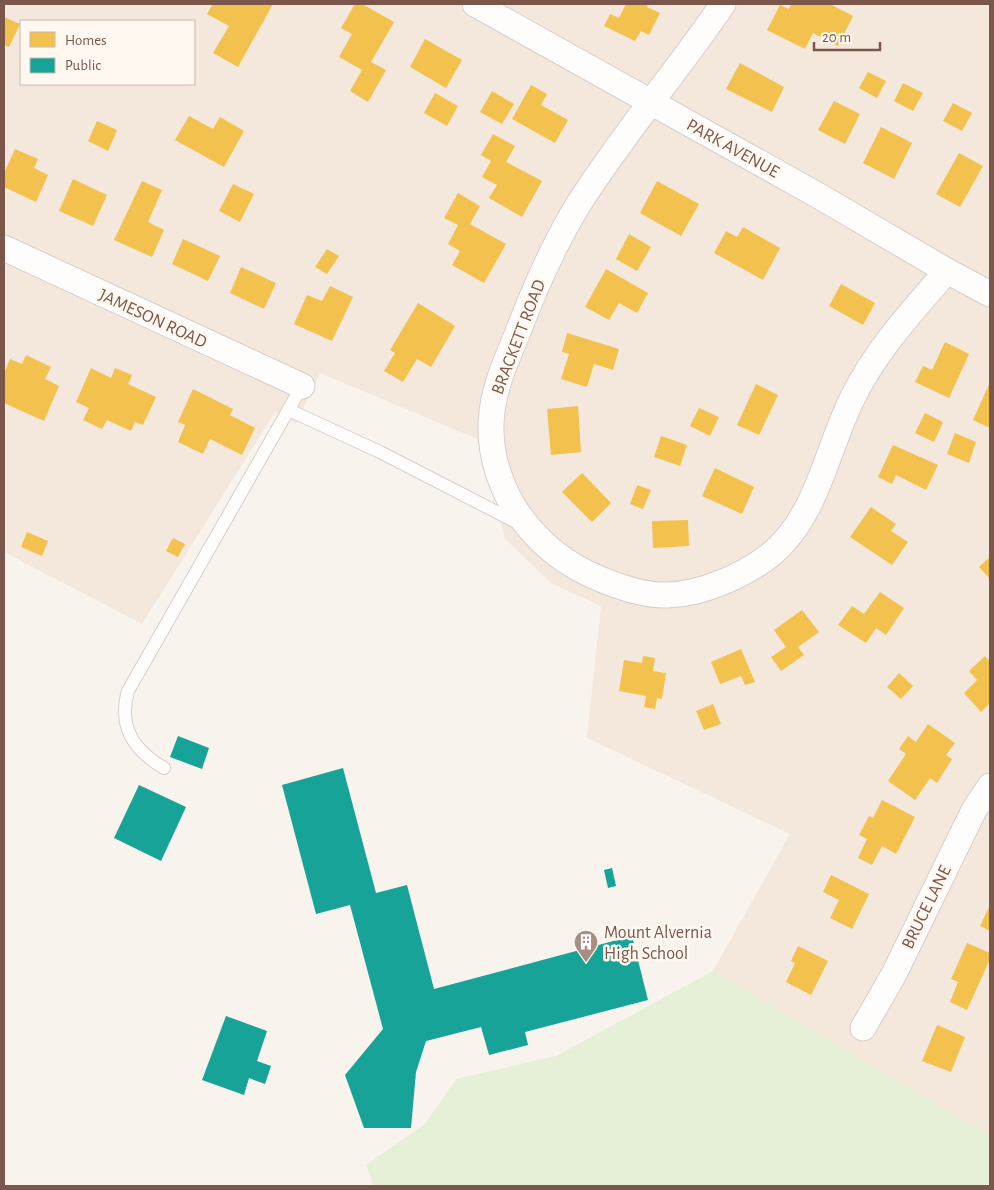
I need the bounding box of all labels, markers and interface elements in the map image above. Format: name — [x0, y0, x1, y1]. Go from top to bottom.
legend — [20, 20, 195, 85]
scale bar — [814, 20, 880, 52]
text: 20 m — [822, 30, 851, 45]
text: Homes — [65, 33, 107, 48]
text: Public — [65, 58, 101, 73]
street label: PARK AVENUE — [683, 116, 782, 182]
street label: BRACKETT ROAD — [489, 277, 549, 397]
street label: JAMESON ROAD — [96, 286, 209, 352]
street label: BRUCE LANE — [899, 863, 955, 952]
place label: Mount Alvernia High School — [604, 924, 712, 963]
building icon: Mount Alvernia High School — [573, 929, 599, 963]

